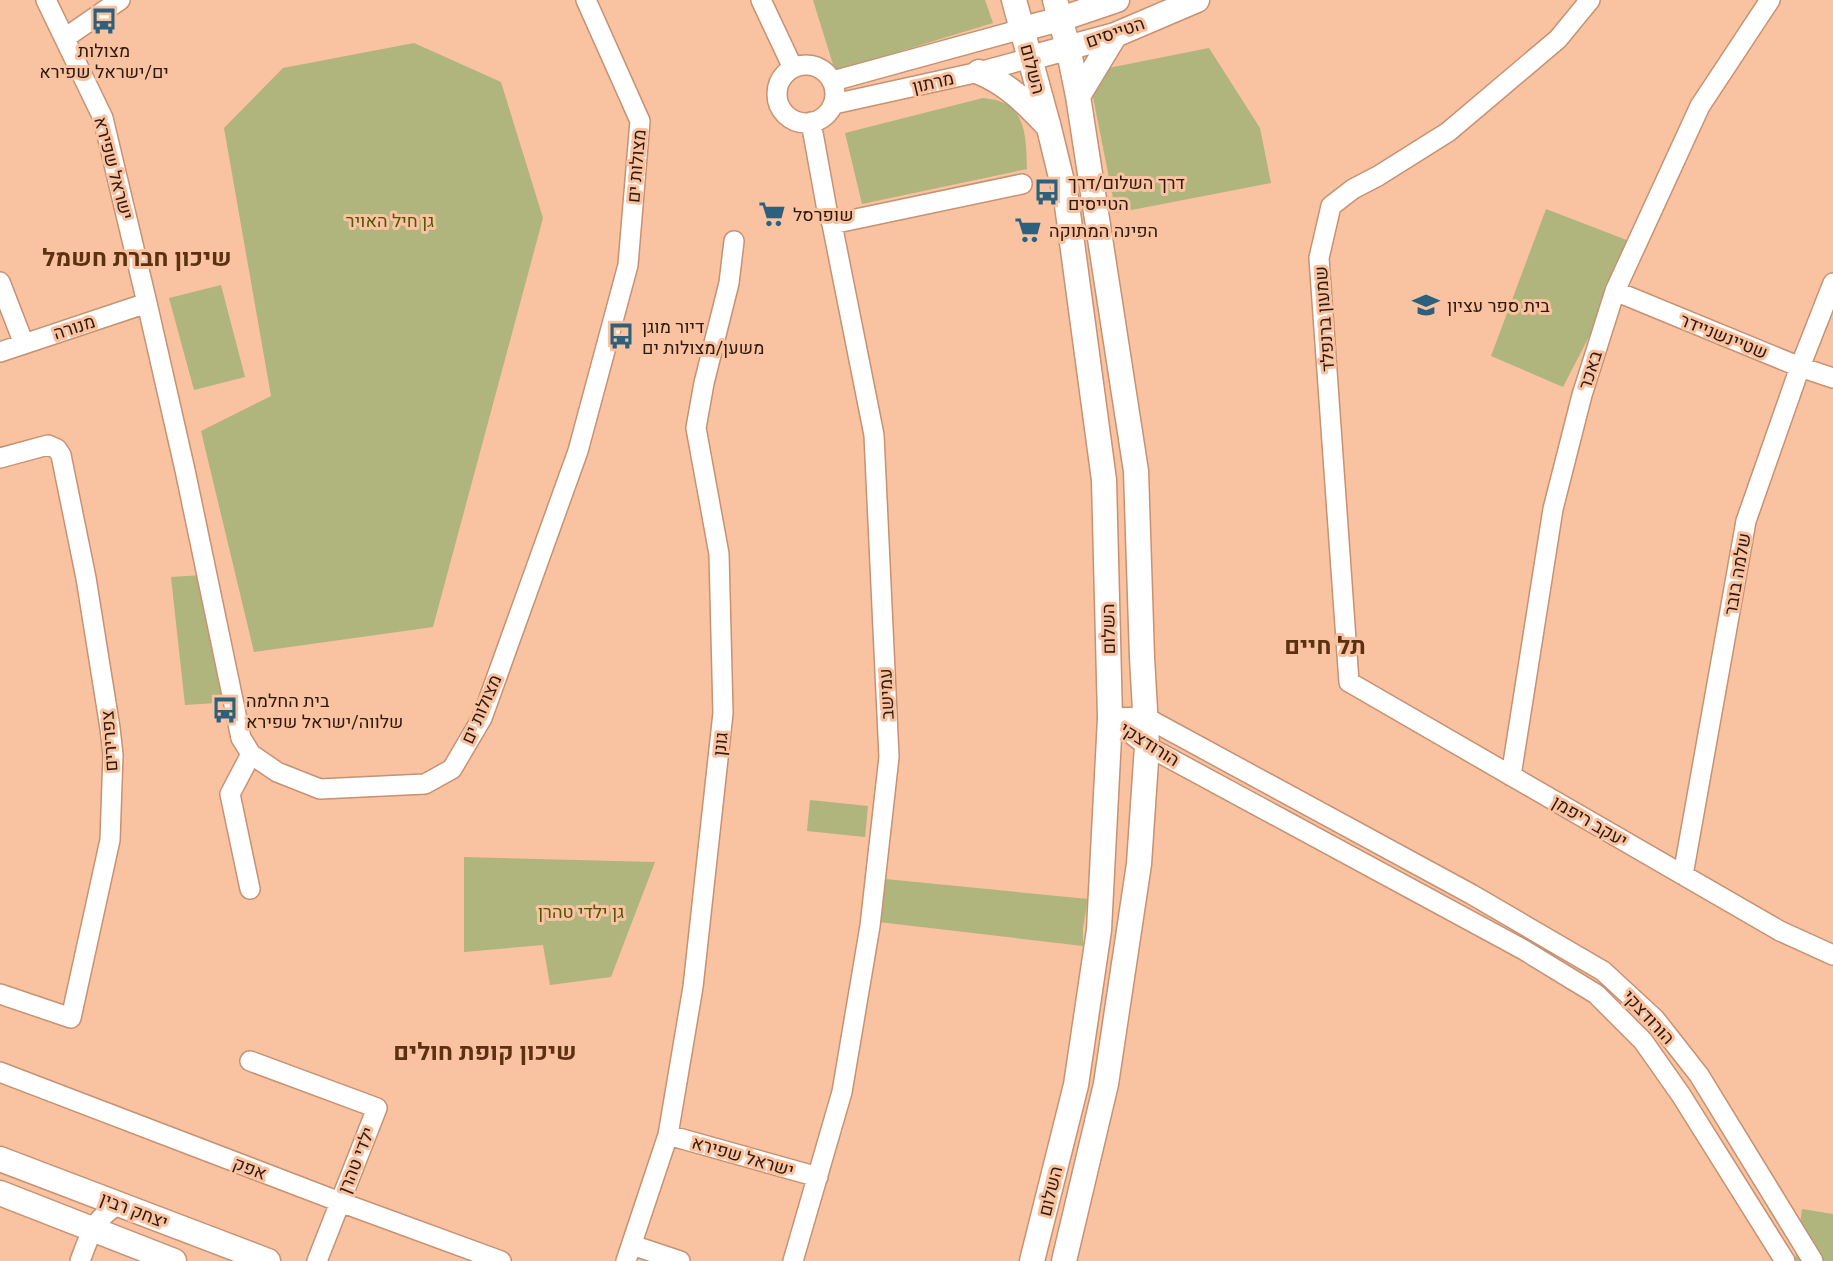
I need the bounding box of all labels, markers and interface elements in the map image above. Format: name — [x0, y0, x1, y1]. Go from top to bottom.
bus stop icon: מצולות ים/ישראל שפירא — [89, 6, 119, 36]
street label: הטייסים — [1083, 12, 1147, 52]
place label: מצולות ים/ישראל שפירא — [39, 40, 169, 82]
street label: השלום — [1016, 42, 1050, 96]
street label: מרתון — [910, 67, 956, 97]
street label: ישראל שפירא — [90, 114, 138, 222]
street label: מצולות ים — [622, 128, 650, 204]
place label: דרך השלום/דרך הטייסים — [1068, 172, 1185, 214]
bus stop icon: דרך השלום/דרך הטייסים — [1032, 177, 1062, 207]
supermarket icon: שופרסל — [757, 199, 787, 229]
place label: שופרסל — [793, 204, 853, 225]
park label: גן חיל האויר — [346, 210, 434, 231]
supermarket icon: הפינה המתוקה — [1013, 215, 1043, 245]
place label: הפינה המתוקה — [1049, 220, 1158, 241]
district label: שיכון חברת חשמל — [42, 244, 232, 272]
street label: שמעון ברנפלד — [1310, 265, 1338, 373]
school or university icon: בית ספר עציון — [1411, 290, 1441, 320]
place label: בית ספר עציון — [1447, 295, 1550, 316]
street label: שטיינשניידר — [1677, 309, 1771, 363]
street label: מנורה — [50, 310, 98, 344]
place label: דיור מוגן משען/מצולות ים — [642, 316, 764, 358]
bus stop icon: דיור מוגן משען/מצולות ים — [606, 321, 636, 351]
street label: באכר — [1574, 347, 1606, 392]
street label: שלמה בובר — [1719, 531, 1755, 617]
street label: השלום — [1097, 603, 1119, 655]
district label: תל חיים — [1284, 632, 1366, 660]
street label: עמישב — [874, 668, 898, 720]
street label: מצולות ים — [456, 671, 506, 747]
place label: בית החלמה שלווה/ישראל שפירא — [246, 690, 403, 732]
bus stop icon: בית החלמה שלווה/ישראל שפירא — [210, 695, 240, 725]
street label: צפרירים — [96, 710, 122, 772]
street label: הורודצקי — [1117, 718, 1183, 770]
street label: גונן — [708, 731, 732, 757]
street label: יעקב ריפמן — [1549, 791, 1631, 851]
park label: גן ילדי טהרן — [538, 901, 624, 922]
street label: הורודצקי — [1619, 986, 1679, 1048]
district label: שיכון קופת חולים — [393, 1038, 577, 1066]
street label: ילדי טהרן — [333, 1124, 379, 1196]
street label: ישראל שפירא — [690, 1131, 796, 1181]
street label: אפק — [230, 1152, 270, 1184]
street label: השלום — [1034, 1164, 1066, 1218]
street label: יצחק רבין — [97, 1188, 171, 1232]

